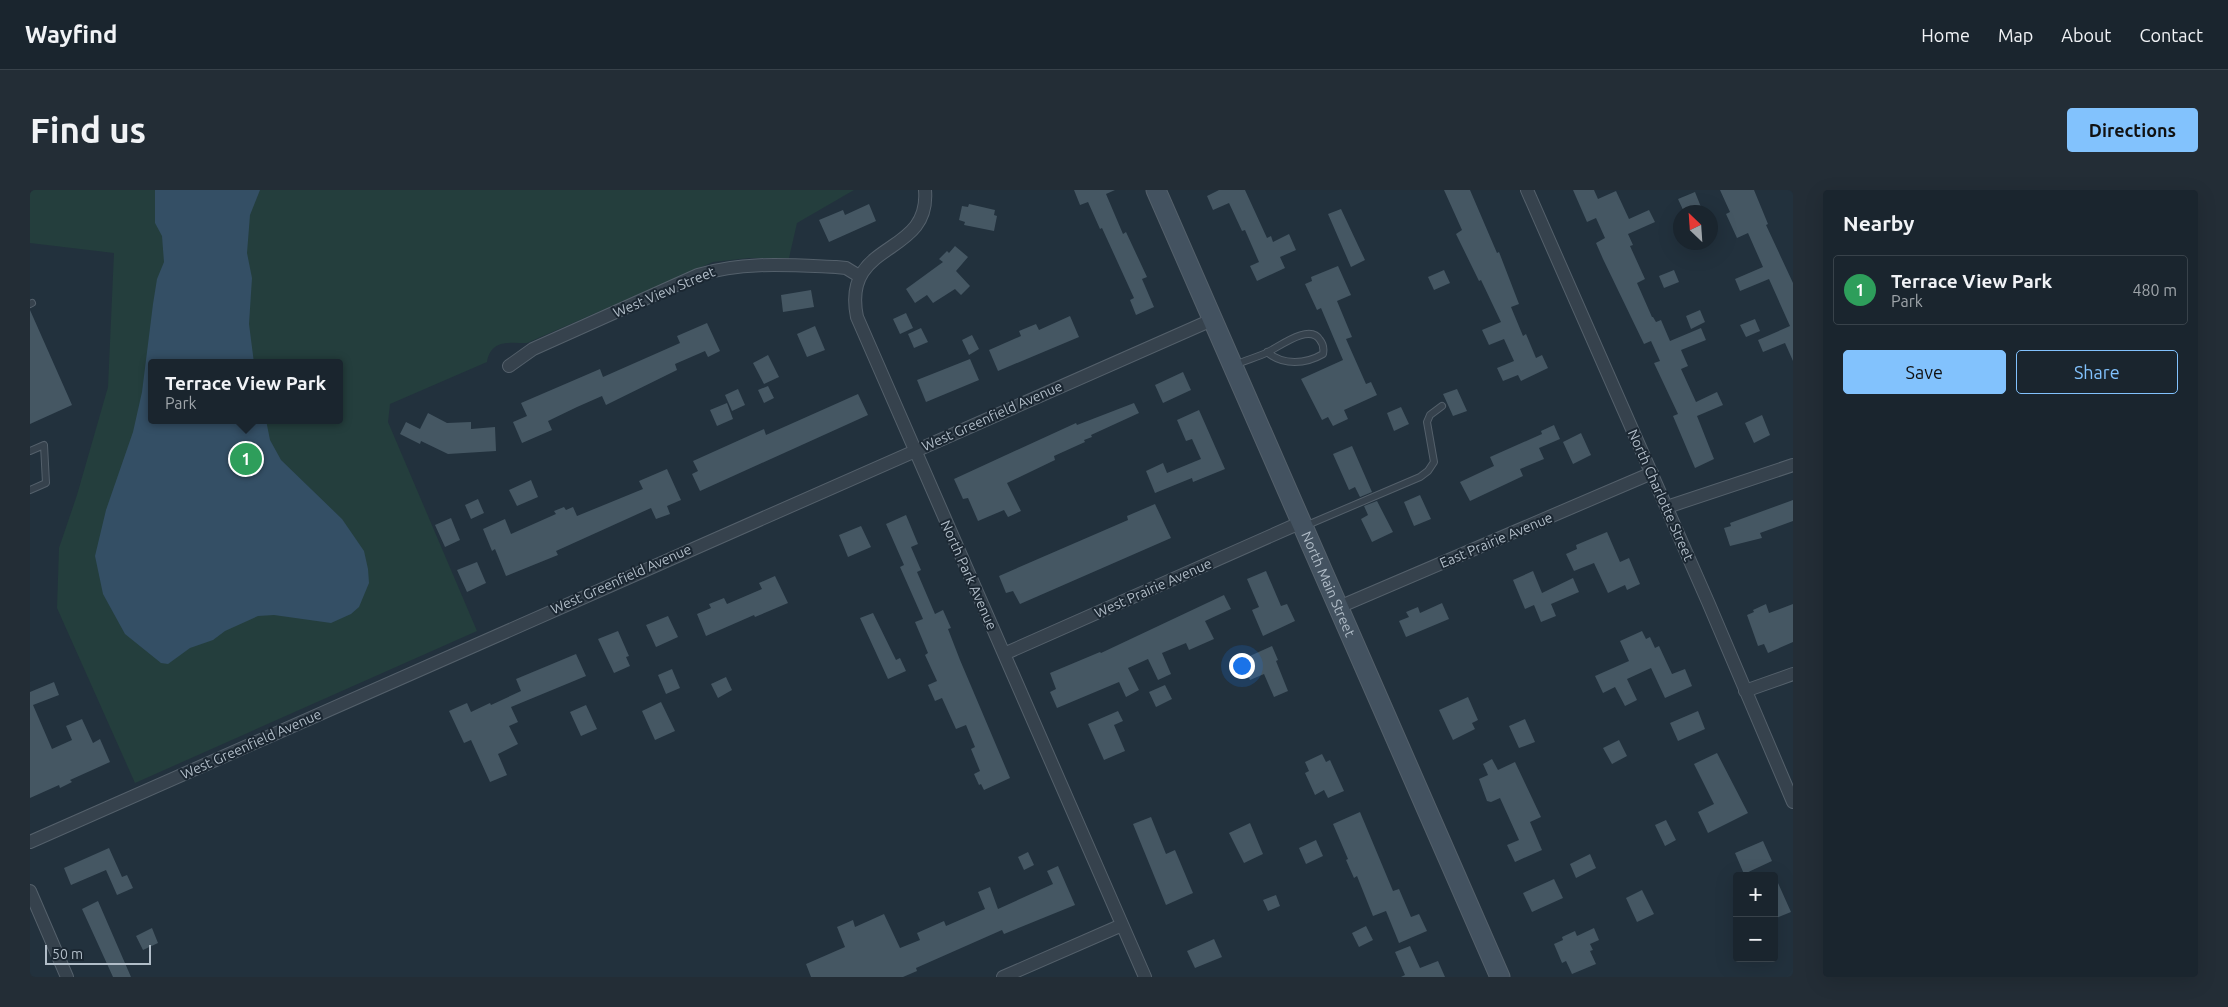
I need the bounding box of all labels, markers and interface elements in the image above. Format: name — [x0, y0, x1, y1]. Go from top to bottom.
text: Wayfind — [25, 21, 117, 48]
text: Home — [1921, 25, 1970, 45]
text: Map — [1998, 25, 2033, 45]
text: About — [2061, 25, 2111, 45]
text: Contact — [2139, 25, 2203, 45]
button: Directions — [2067, 108, 2198, 152]
text: Find us — [30, 110, 146, 150]
north arrow — [1673, 205, 1718, 250]
text: Nearby — [1843, 211, 1914, 235]
street label: West View Street — [611, 263, 718, 321]
text: Terrace View Park — [1891, 270, 2052, 292]
text: 1 — [1855, 281, 1865, 299]
text: 480 m — [2132, 281, 2177, 299]
text: Park — [1891, 292, 1923, 310]
button: Save — [1843, 350, 2006, 394]
button: Share — [2016, 350, 2178, 394]
popup — [148, 359, 343, 424]
text: Terrace View Park — [165, 372, 326, 394]
street label: West Greenfield Avenue — [919, 378, 1065, 454]
text: Park — [165, 394, 197, 412]
street label: North Charlotte Street — [1625, 427, 1697, 564]
pin: 1 — [230, 440, 262, 478]
street label: East Prairie Avenue — [1437, 509, 1555, 571]
street label: North Park Avenue — [938, 518, 1000, 632]
street label: North Main Street — [1298, 529, 1358, 640]
street label: West Greenfield Avenue — [548, 541, 694, 617]
street label: West Prairie Avenue — [1092, 555, 1214, 621]
your location — [1229, 653, 1255, 679]
street label: West Greenfield Avenue — [178, 706, 324, 782]
map controls — [1733, 872, 1778, 962]
button: + — [1733, 872, 1778, 917]
button: − — [1733, 917, 1778, 962]
scale bar — [45, 942, 151, 965]
text: 50 m — [52, 946, 83, 962]

